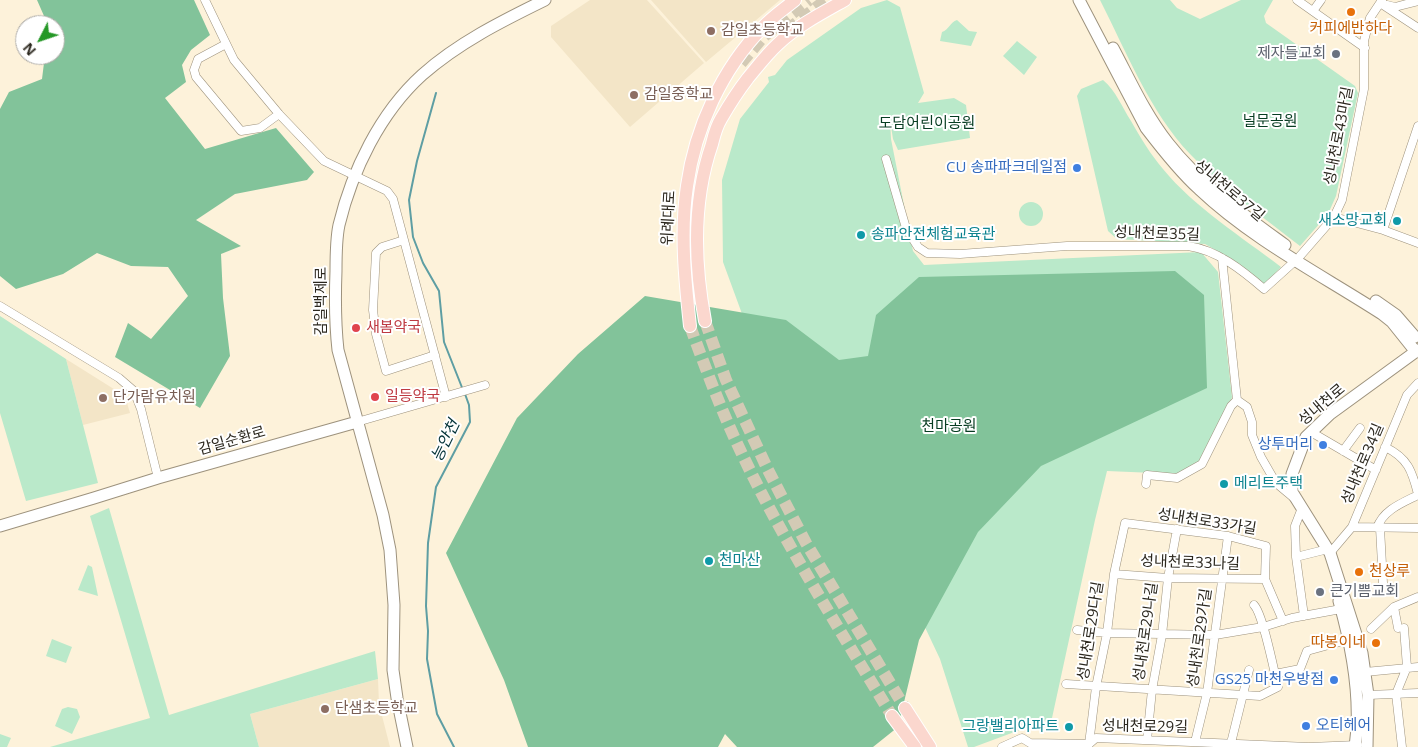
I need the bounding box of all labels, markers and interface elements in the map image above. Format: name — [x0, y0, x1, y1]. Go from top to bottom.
marker: 커피에반하다 — [1345, 6, 1357, 18]
north arrow — [15, 15, 65, 65]
place label: 커피에반하다 — [1310, 20, 1392, 38]
place label: 감일초등학교 — [721, 22, 804, 40]
marker: 감일초등학교 — [705, 25, 717, 37]
text: N — [18, 39, 40, 60]
place label: 제자들교회 — [1257, 45, 1326, 63]
marker: 제자들교회 — [1330, 48, 1342, 60]
street label: 성내천로43마길 — [1321, 85, 1357, 187]
place label: 감일중학교 — [644, 86, 713, 104]
marker: 감일중학교 — [628, 89, 640, 101]
park label: 널문공원 — [1242, 113, 1298, 131]
park label: 도담어린이공원 — [879, 115, 975, 133]
street label: 성내천로37길 — [1190, 156, 1268, 226]
place label: CU 송파파크데일점 — [946, 159, 1067, 177]
marker: CU 송파파크데일점 — [1071, 162, 1083, 174]
street label: 위례대로 — [659, 190, 679, 246]
place label: 새소망교회 — [1318, 212, 1387, 230]
marker: 새소망교회 — [1391, 215, 1403, 227]
street label: 성내천로35길 — [1114, 224, 1200, 244]
place label: 송파안전체험교육관 — [871, 226, 995, 244]
marker: 송파안전체험교육관 — [855, 229, 867, 241]
street label: 감일백제로 — [313, 267, 331, 335]
place label: 새봄약국 — [366, 319, 421, 337]
marker: 새봄약국 — [350, 322, 362, 334]
street label: 성내천로 — [1295, 380, 1349, 430]
place label: 일등약국 — [385, 388, 440, 406]
place label: 단가람유치원 — [113, 389, 196, 407]
marker: 일등약국 — [369, 391, 381, 403]
marker: 단가람유치원 — [97, 392, 109, 404]
water label: 능안천 — [428, 417, 464, 465]
park label: 천마공원 — [921, 418, 977, 436]
street label: 성내천로34길 — [1338, 421, 1388, 507]
street label: 감일순환로 — [196, 423, 268, 459]
place label: 상투머리 — [1258, 436, 1313, 454]
marker: 상투머리 — [1317, 439, 1329, 451]
place label: 메리트주택 — [1234, 475, 1303, 493]
marker: 메리트주택 — [1218, 478, 1230, 490]
street label: 성내천로33가길 — [1156, 505, 1258, 539]
place label: 천마산 — [719, 552, 760, 570]
street label: 성내천로33나길 — [1140, 552, 1240, 574]
marker: 천마산 — [703, 555, 715, 567]
place label: 천상루 — [1369, 563, 1410, 581]
marker: 천상루 — [1353, 566, 1365, 578]
street label: 성내천로29다길 — [1074, 580, 1108, 682]
street label: 성내천로29나길 — [1130, 581, 1162, 683]
place label: 큰기쁨교회 — [1330, 583, 1399, 601]
marker: 큰기쁨교회 — [1314, 586, 1326, 598]
street label: 성내천로29가길 — [1184, 587, 1216, 689]
place label: 따봉이네 — [1311, 634, 1366, 652]
marker: 따봉이네 — [1370, 637, 1382, 649]
place label: GS25 마천우방점 — [1215, 671, 1324, 689]
marker: GS25 마천우방점 — [1328, 674, 1340, 686]
place label: 단샘초등학교 — [335, 700, 418, 718]
marker: 단샘초등학교 — [319, 703, 331, 715]
street label: 성내천로29길 — [1102, 717, 1188, 737]
place label: 오티헤어 — [1316, 717, 1371, 735]
place label: 그랑밸리아파트 — [962, 718, 1059, 736]
marker: 오티헤어 — [1300, 720, 1312, 732]
marker: 그랑밸리아파트 — [1063, 721, 1075, 733]

